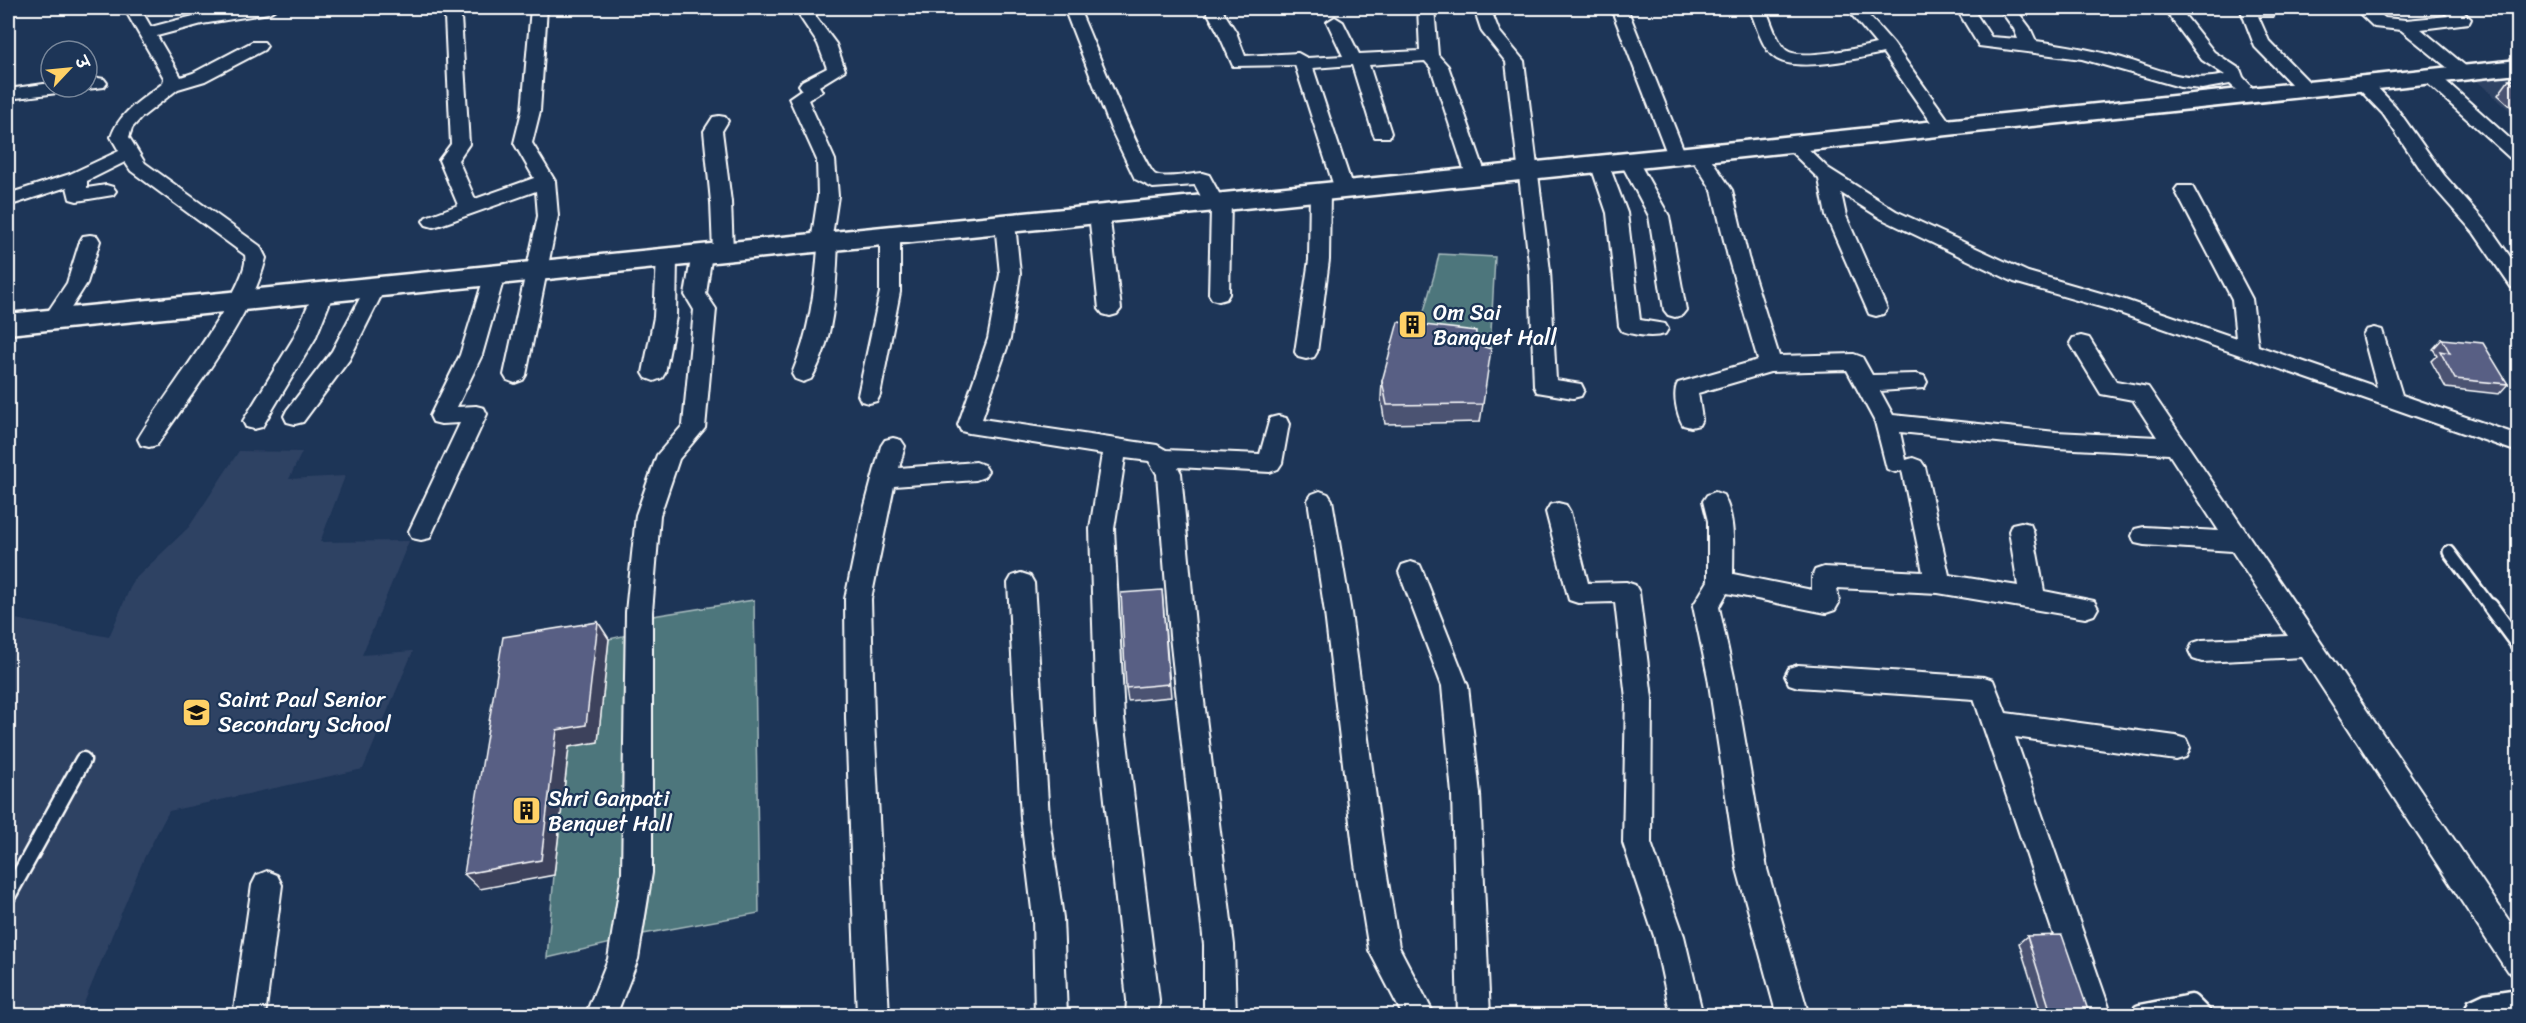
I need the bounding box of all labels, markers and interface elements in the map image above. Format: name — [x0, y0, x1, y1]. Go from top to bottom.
north arrow — [39, 39, 99, 99]
text: उ — [66, 50, 98, 75]
place label: Om Sai Banquet Hall — [1433, 293, 1557, 357]
building icon: Om Sai Banquet Hall — [1396, 309, 1428, 341]
place label: Saint Paul Senior Secondary School — [218, 680, 392, 744]
school or university icon: Saint Paul Senior Secondary School — [181, 696, 213, 728]
place label: Shri Ganpati Benquet Hall — [548, 779, 673, 843]
building icon: Shri Ganpati Benquet Hall — [511, 795, 543, 827]

